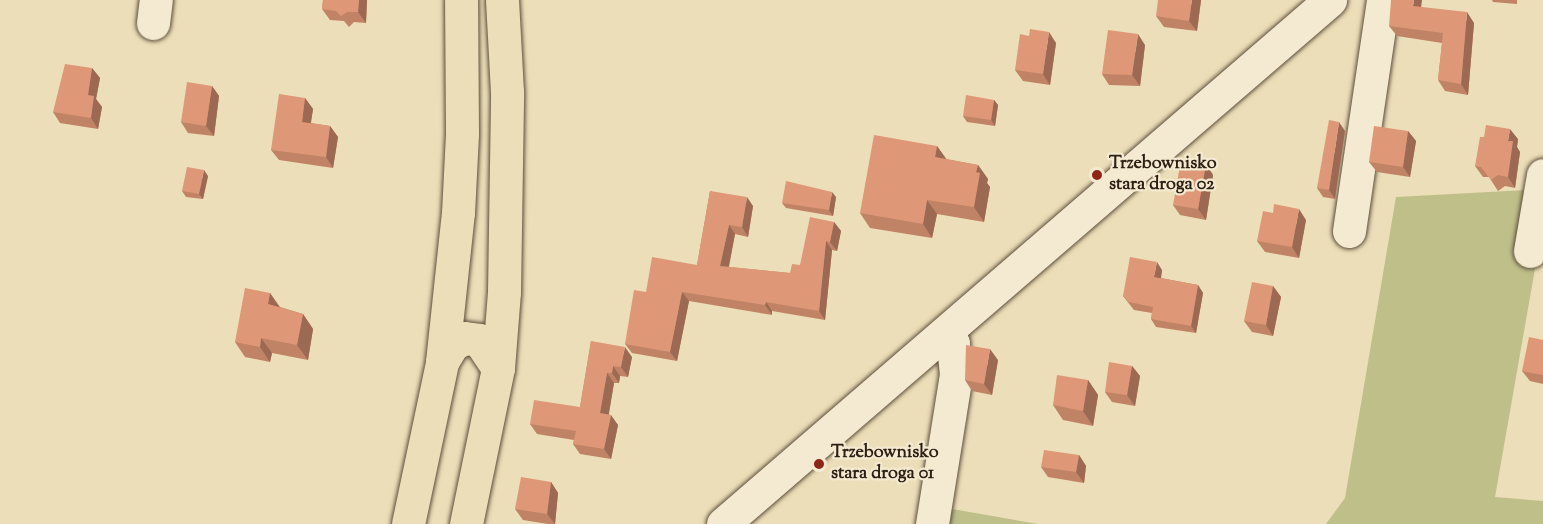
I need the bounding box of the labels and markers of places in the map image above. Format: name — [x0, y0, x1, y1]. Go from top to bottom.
place label: Trzebownisko stara droga 02 — [1109, 154, 1217, 196]
marker: Trzebownisko stara droga 02 — [1090, 168, 1104, 182]
place label: Trzebownisko stara droga 01 — [831, 443, 939, 486]
marker: Trzebownisko stara droga 01 — [812, 457, 826, 471]

